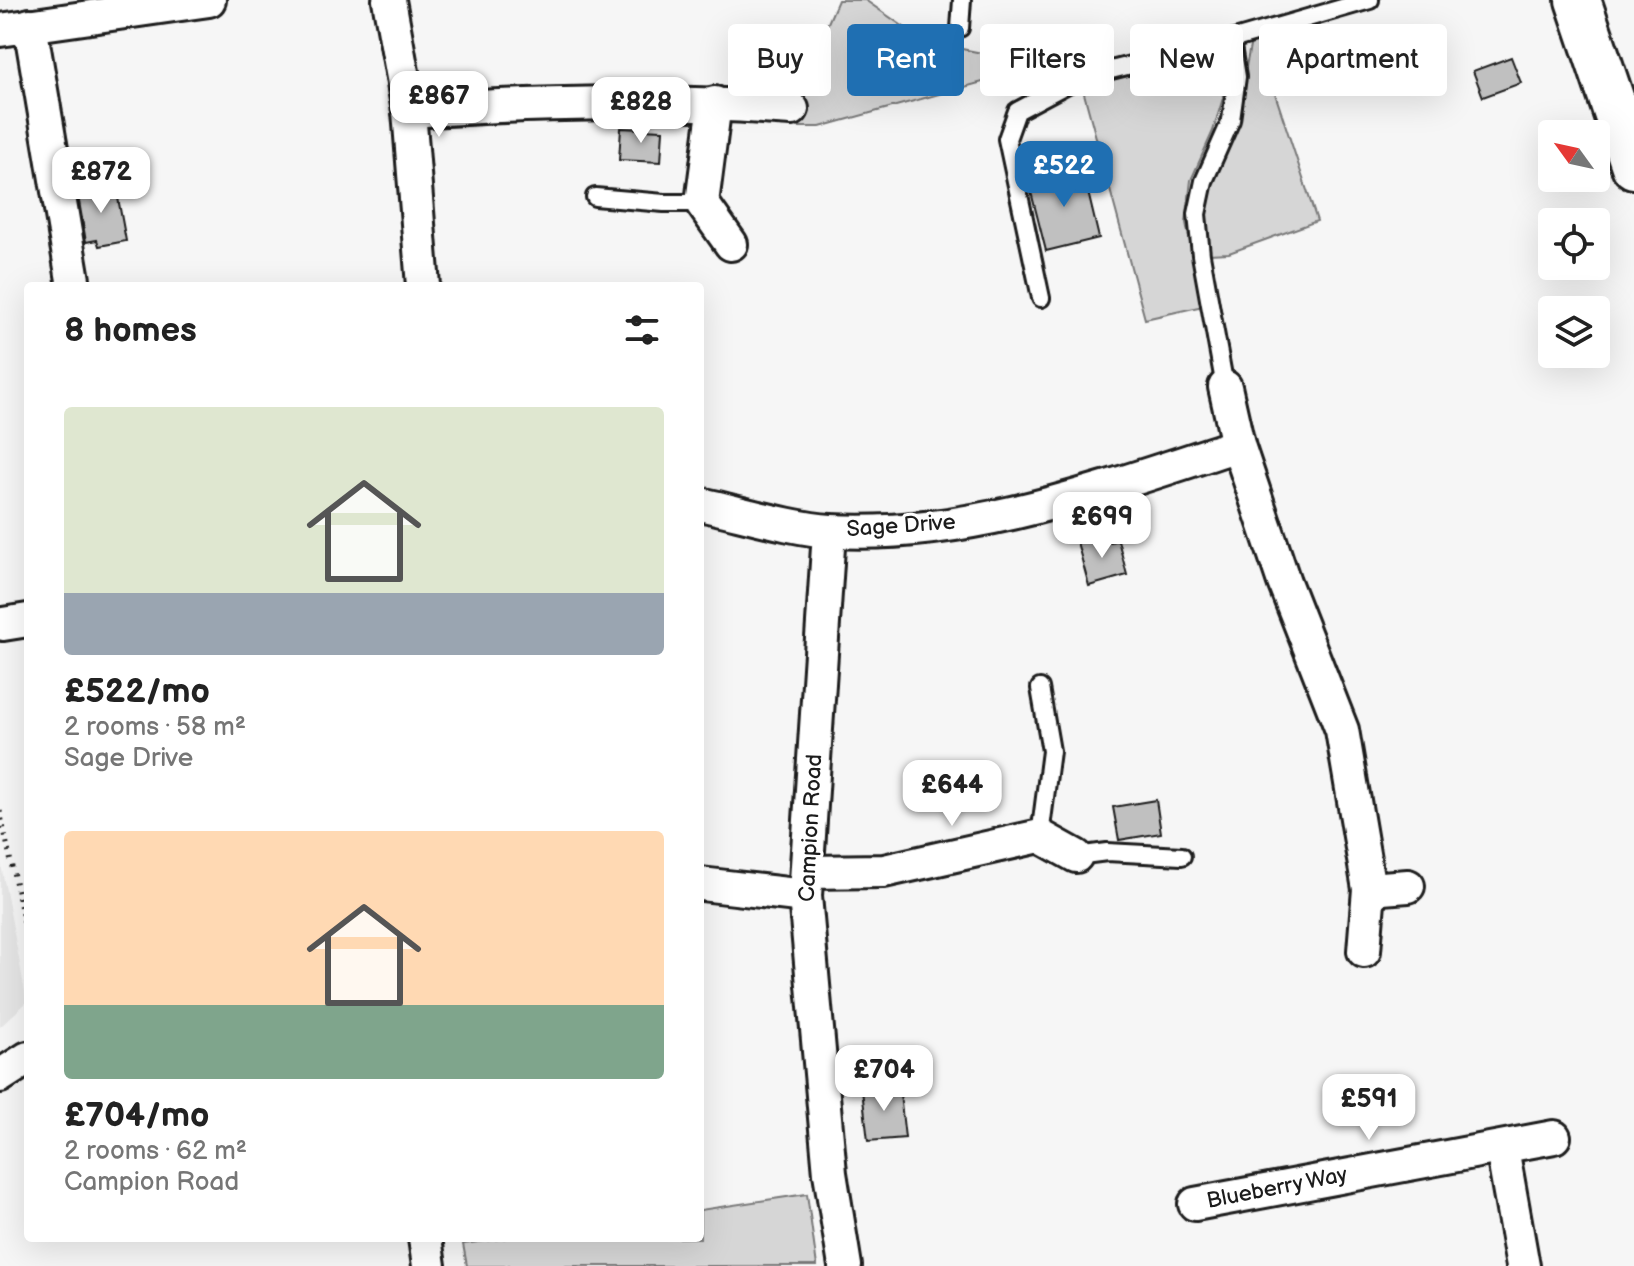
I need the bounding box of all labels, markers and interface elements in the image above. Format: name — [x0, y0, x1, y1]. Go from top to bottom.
chip: Buy — [728, 24, 831, 96]
chip: Rent — [847, 24, 964, 96]
chip: Filters — [980, 24, 1114, 96]
chip: New — [1130, 24, 1243, 96]
chip: Apartment — [1259, 24, 1447, 96]
pin: £867 — [392, 71, 486, 139]
pin: £828 — [594, 77, 688, 145]
text: £867 — [408, 81, 470, 112]
text: £828 — [610, 87, 673, 118]
north arrow — [1538, 120, 1610, 192]
map controls — [1538, 120, 1610, 368]
pin: £522 — [1017, 141, 1111, 209]
pin: £872 — [54, 147, 148, 215]
text: £522 — [1033, 151, 1095, 182]
text: £872 — [70, 157, 132, 188]
button: locate — [1538, 208, 1610, 280]
button: layers — [1538, 296, 1610, 368]
icon: filters — [620, 308, 664, 352]
text: 8 homes — [64, 310, 197, 351]
icon: home — [292, 459, 436, 603]
pin: £699 — [1055, 492, 1149, 560]
text: £699 — [1071, 502, 1133, 533]
street label: Sage Drive — [846, 509, 956, 543]
text: £522/mo — [64, 671, 210, 712]
text: 2 rooms · 58 m² — [64, 712, 246, 743]
text: Sage Drive — [64, 743, 193, 774]
street label: Campion Road — [794, 753, 828, 903]
pin: £644 — [905, 760, 999, 828]
text: £644 — [921, 770, 983, 801]
icon: home — [292, 883, 436, 1027]
pin: £704 — [837, 1045, 931, 1113]
text: £704 — [853, 1055, 915, 1086]
pin: £591 — [1322, 1074, 1416, 1142]
text: £591 — [1340, 1084, 1398, 1115]
text: £704/mo — [64, 1095, 209, 1136]
text: 2 rooms · 62 m² — [64, 1136, 247, 1167]
street label: Blueberry Way — [1204, 1161, 1350, 1215]
text: Campion Road — [64, 1167, 239, 1198]

